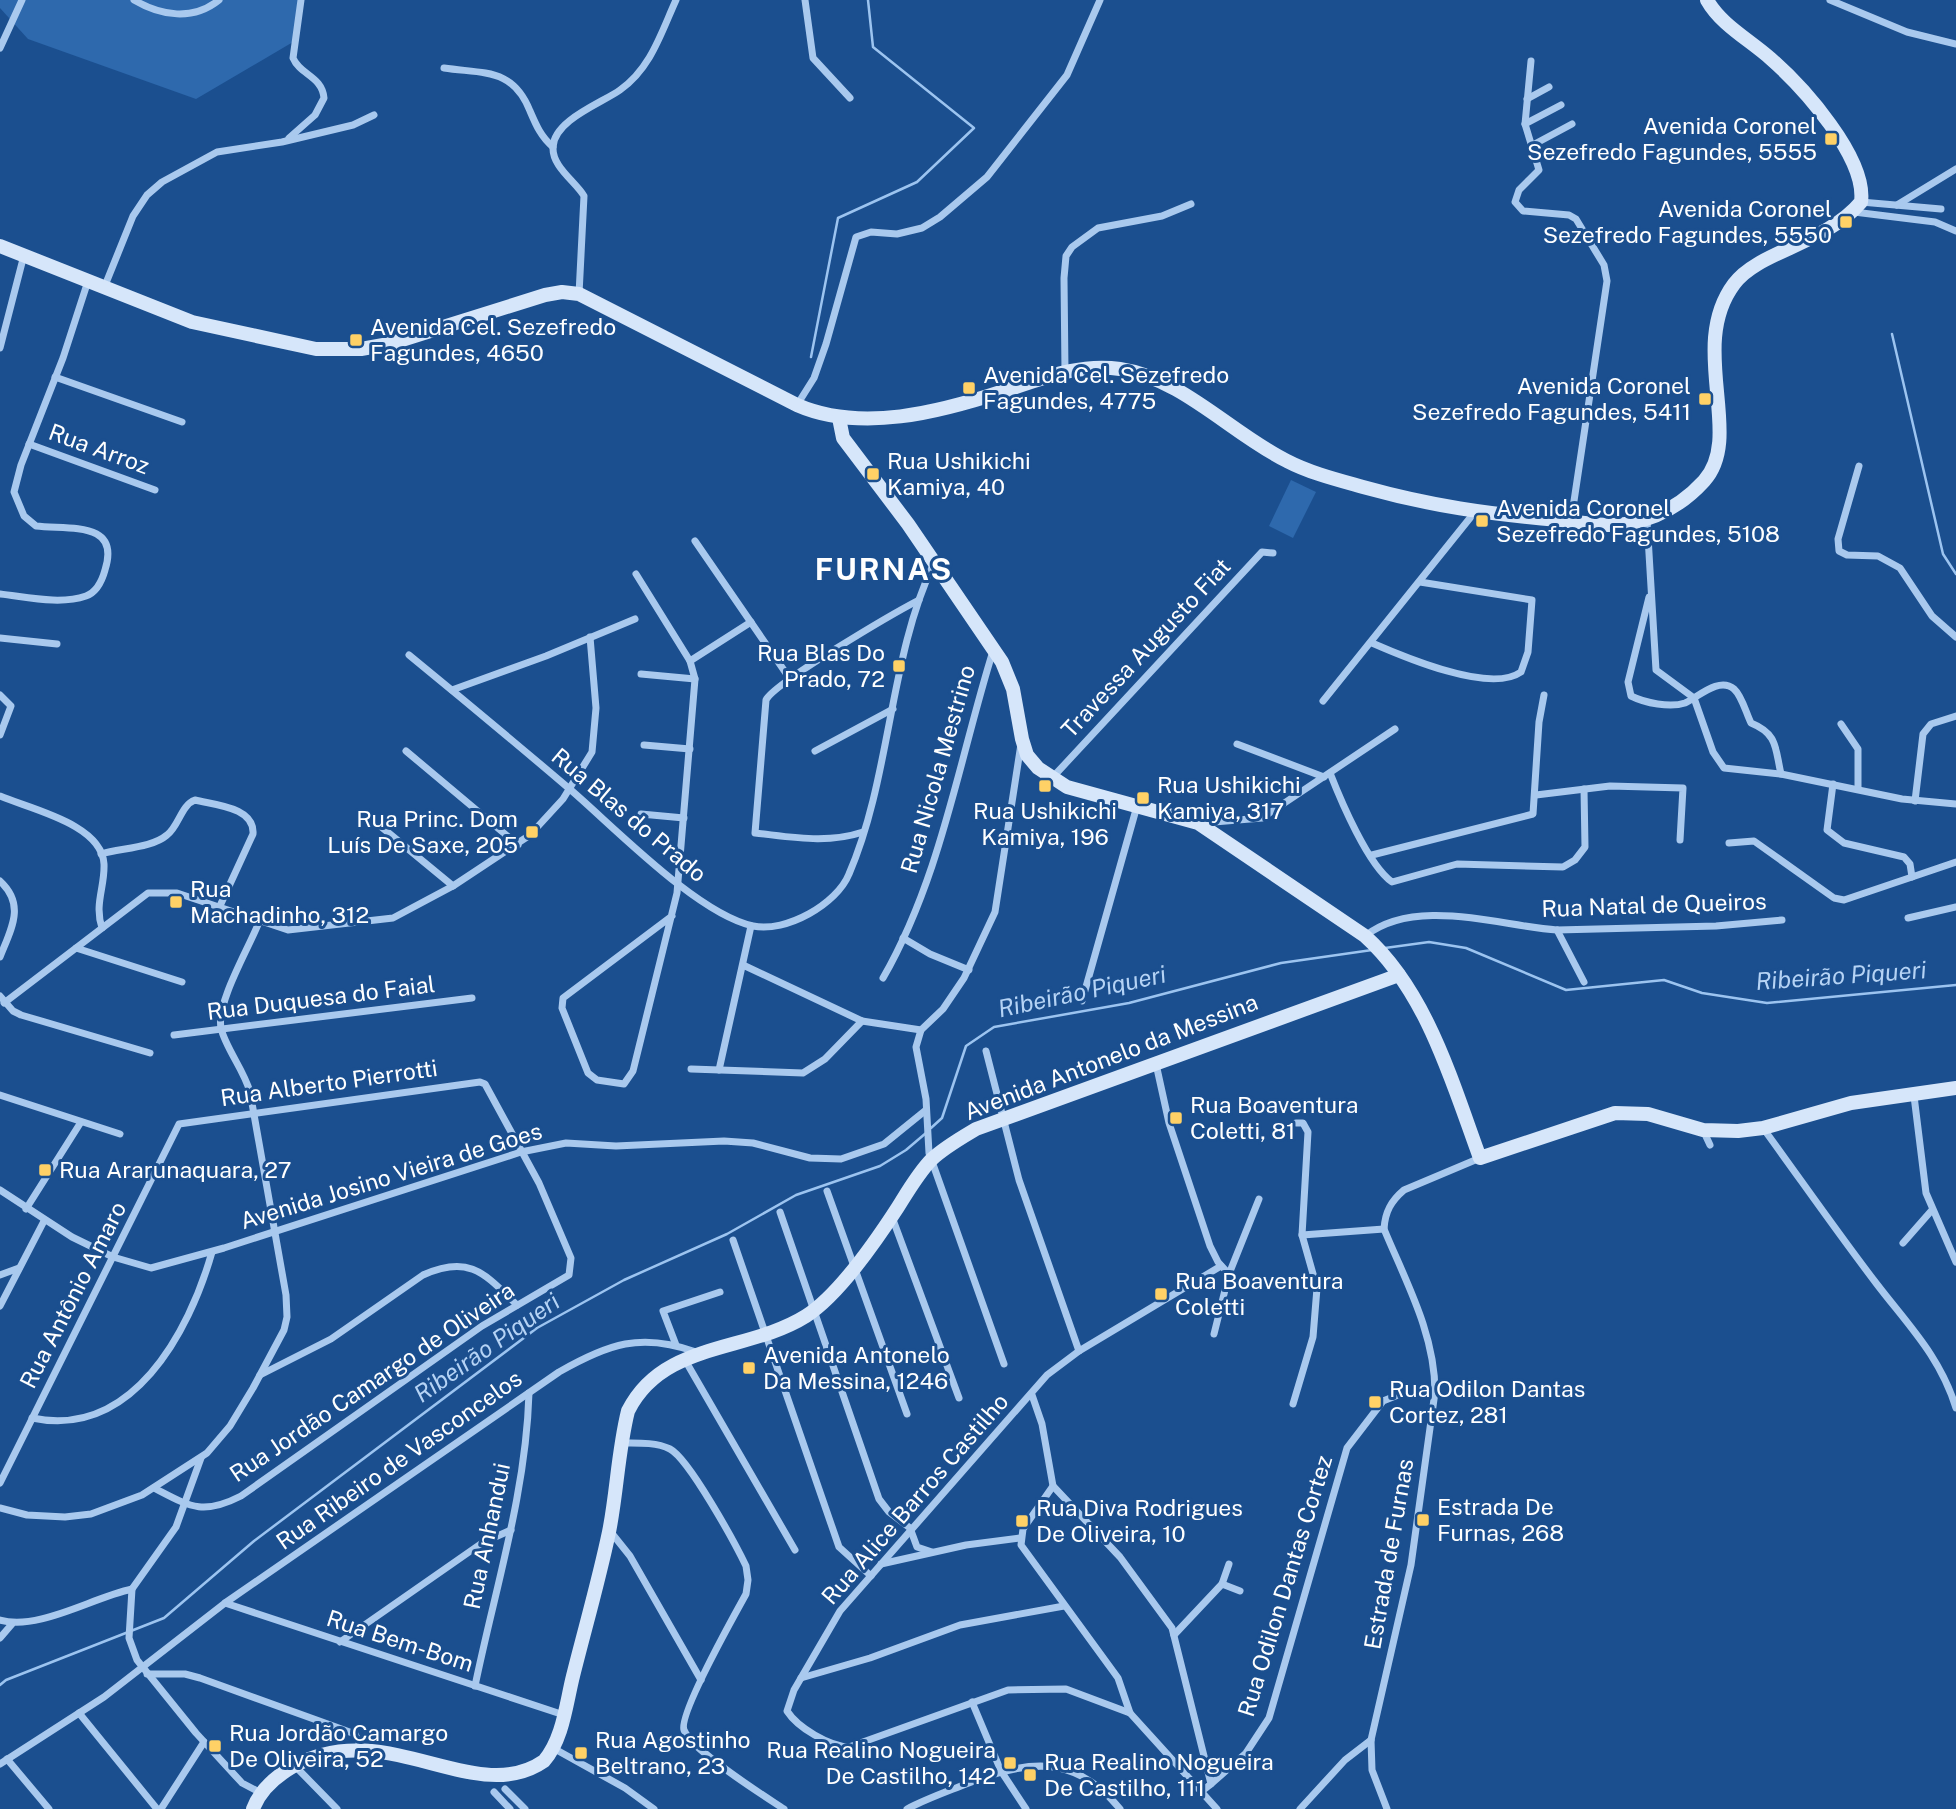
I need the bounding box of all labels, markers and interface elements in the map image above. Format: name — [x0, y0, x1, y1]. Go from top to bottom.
place label: Avenida Coronel Sezefredo Fagundes, 5555 — [1527, 112, 1817, 165]
marker: Avenida Coronel Sezefredo Fagundes, 5555 — [1823, 131, 1839, 147]
place label: Avenida Coronel Sezefredo Fagundes, 5550 — [1543, 195, 1832, 248]
marker: Avenida Coronel Sezefredo Fagundes, 5550 — [1838, 214, 1854, 230]
place label: Avenida Cel. Sezefredo Fagundes, 4650 — [370, 313, 616, 366]
marker: Avenida Cel. Sezefredo Fagundes, 4650 — [348, 332, 364, 348]
place label: Avenida Cel. Sezefredo Fagundes, 4775 — [983, 361, 1229, 414]
place label: Avenida Coronel Sezefredo Fagundes, 5411 — [1412, 372, 1691, 425]
marker: Avenida Cel. Sezefredo Fagundes, 4775 — [961, 380, 977, 396]
marker: Avenida Coronel Sezefredo Fagundes, 5411 — [1697, 391, 1713, 407]
street label: Rua Arroz — [45, 418, 153, 479]
place label: Rua Ushikichi Kamiya, 40 — [887, 447, 1031, 500]
marker: Rua Ushikichi Kamiya, 40 — [865, 466, 881, 482]
place label: Avenida Coronel Sezefredo Fagundes, 5108 — [1496, 494, 1780, 547]
marker: Avenida Coronel Sezefredo Fagundes, 5108 — [1474, 513, 1490, 529]
district label: FURNAS — [815, 551, 953, 587]
street label: Travessa Augusto Fiat — [1055, 552, 1236, 743]
place label: Rua Blas Do Prado, 72 — [757, 639, 885, 692]
marker: Rua Blas Do Prado, 72 — [891, 658, 907, 674]
street label: Rua Nicola Mestrino — [895, 662, 980, 876]
street label: Rua Blas do Prado — [546, 742, 712, 887]
place label: Rua Ushikichi Kamiya, 317 — [1157, 771, 1301, 824]
marker: Rua Ushikichi Kamiya, 196 — [1037, 778, 1053, 794]
marker: Rua Ushikichi Kamiya, 317 — [1135, 790, 1151, 806]
place label: Rua Ushikichi Kamiya, 196 — [973, 797, 1117, 850]
place label: Rua Princ. Dom Luís De Saxe, 205 — [327, 805, 518, 858]
marker: Rua Princ. Dom Luís De Saxe, 205 — [524, 824, 540, 840]
place label: Rua Machadinho, 312 — [190, 875, 369, 928]
street label: Rua Natal de Queiros — [1541, 887, 1767, 922]
marker: Rua Machadinho, 312 — [168, 894, 184, 910]
water label: Ribeirão Piqueri — [1755, 955, 1927, 995]
water label: Ribeirão Piqueri — [995, 960, 1168, 1022]
street label: Rua Duquesa do Faial — [205, 970, 437, 1025]
street label: Avenida Antonelo da Messina — [960, 988, 1261, 1125]
street label: Rua Alberto Pierrotti — [219, 1054, 439, 1111]
place label: Rua Boaventura Coletti, 81 — [1190, 1091, 1359, 1144]
marker: Rua Boaventura Coletti, 81 — [1168, 1110, 1184, 1126]
street label: Avenida Josino Vieira de Goes — [237, 1117, 545, 1234]
place label: Rua Ararunaquara, 27 — [59, 1156, 292, 1183]
marker: Rua Ararunaquara, 27 — [37, 1162, 53, 1178]
street label: Rua Antônio Amaro — [14, 1197, 131, 1393]
place label: Rua Boaventura Coletti — [1175, 1267, 1344, 1320]
street label: Rua Jordão Camargo de Oliveira — [224, 1276, 519, 1487]
marker: Rua Boaventura Coletti — [1153, 1286, 1169, 1302]
water label: Ribeirão Piqueri — [408, 1287, 565, 1408]
place label: Avenida Antonelo Da Messina, 1246 — [763, 1341, 950, 1394]
marker: Avenida Antonelo Da Messina, 1246 — [741, 1360, 757, 1376]
street label: Rua Ribeiro de Vasconcelos — [271, 1364, 527, 1555]
place label: Rua Odilon Dantas Cortez, 281 — [1389, 1375, 1585, 1428]
street label: Rua Alice Barros Castilho — [816, 1388, 1014, 1610]
marker: Rua Odilon Dantas Cortez, 281 — [1367, 1394, 1383, 1410]
street label: Rua Odilon Dantas Cortez — [1232, 1452, 1337, 1720]
street label: Estrada de Furnas — [1358, 1457, 1419, 1651]
street label: Rua Anhandui — [458, 1460, 515, 1611]
place label: Estrada De Furnas, 268 — [1437, 1493, 1564, 1546]
place label: Rua Diva Rodrigues De Oliveira, 10 — [1036, 1494, 1243, 1547]
marker: Estrada De Furnas, 268 — [1415, 1512, 1431, 1528]
marker: Rua Diva Rodrigues De Oliveira, 10 — [1014, 1513, 1030, 1529]
street label: Rua Bem-Bom — [323, 1604, 477, 1677]
place label: Rua Jordão Camargo De Oliveira, 52 — [229, 1719, 448, 1772]
place label: Rua Agostinho Beltrano, 23 — [595, 1726, 751, 1779]
place label: Rua Realino Nogueira De Castilho, 142 — [766, 1736, 996, 1789]
marker: Rua Jordão Camargo De Oliveira, 52 — [207, 1738, 223, 1754]
marker: Rua Agostinho Beltrano, 23 — [573, 1745, 589, 1761]
place label: Rua Realino Nogueira De Castilho, 111 — [1044, 1748, 1274, 1801]
marker: Rua Realino Nogueira De Castilho, 142 — [1002, 1755, 1018, 1771]
marker: Rua Realino Nogueira De Castilho, 111 — [1022, 1767, 1038, 1783]

